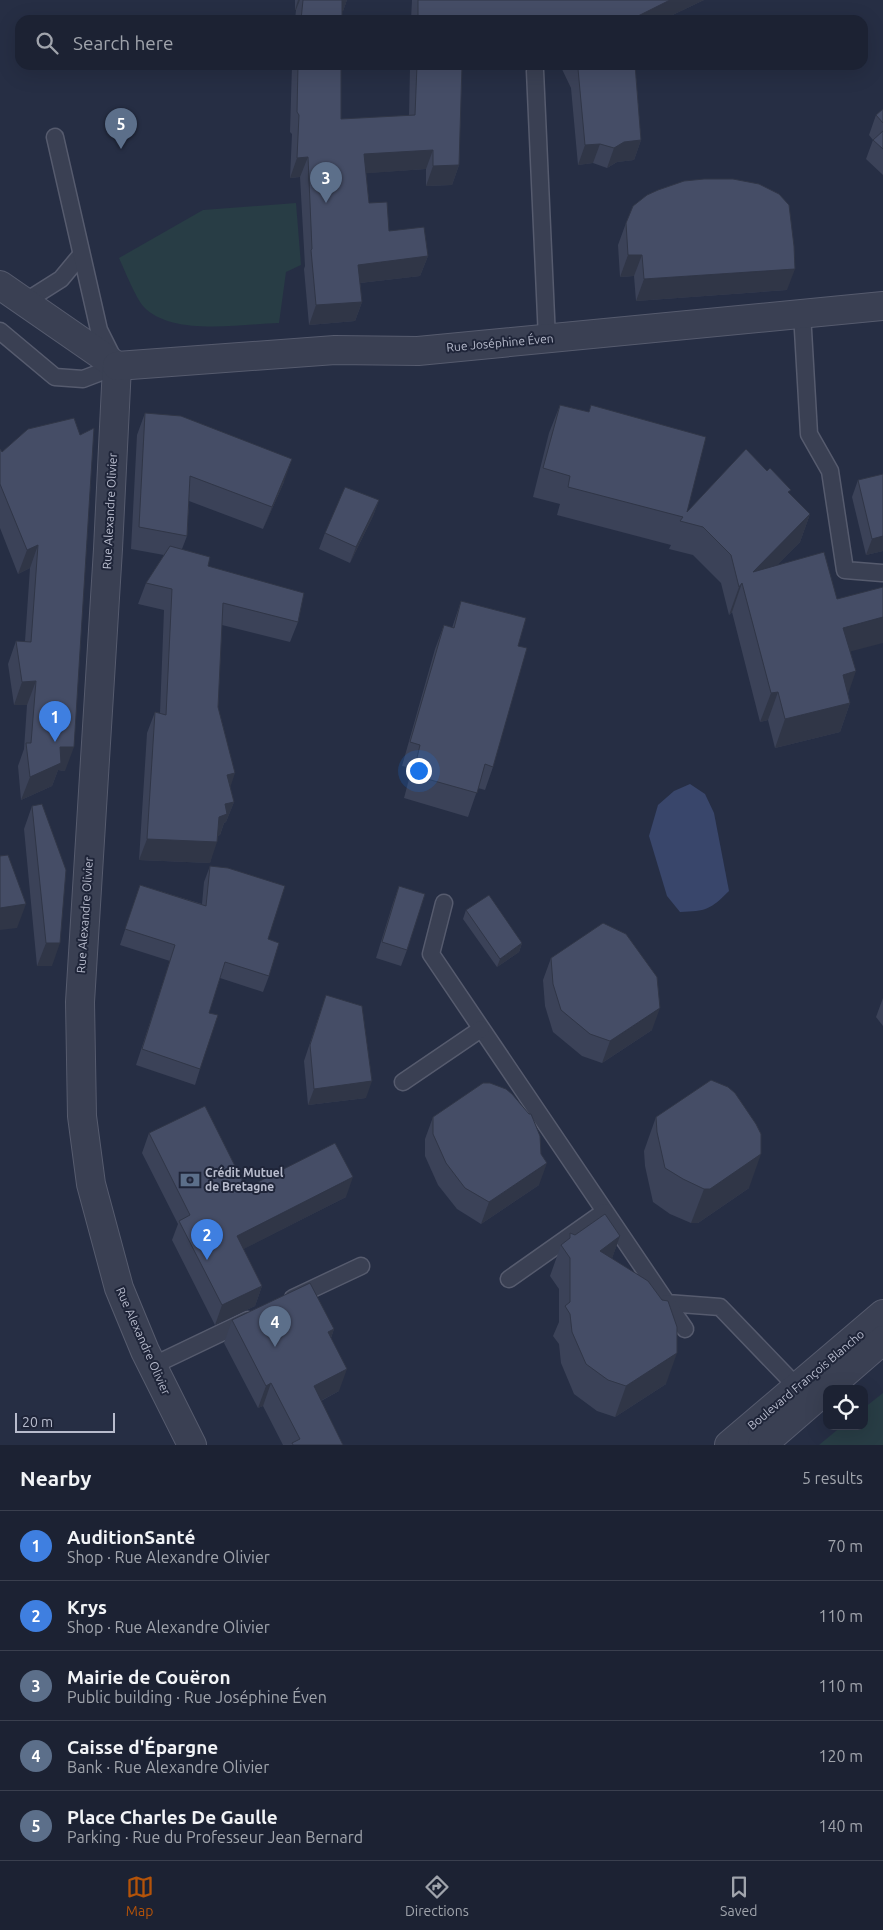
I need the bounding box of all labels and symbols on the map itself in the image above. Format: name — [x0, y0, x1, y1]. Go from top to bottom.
pin: 5 — [105, 108, 137, 149]
pin: 3 — [310, 162, 342, 203]
street label: Rue Joséphine Éven — [446, 331, 554, 354]
street label: Rue Alexandre Olivier — [100, 452, 119, 570]
pin: 1 — [39, 701, 71, 742]
your location — [406, 758, 432, 784]
street label: Rue Alexandre Olivier — [74, 856, 95, 974]
place label: Crédit Mutuel de Bretagne — [205, 1166, 284, 1193]
bank icon: Crédit Mutuel de Bretagne — [179, 1169, 201, 1191]
pin: 2 — [191, 1219, 223, 1260]
street label: Rue Alexandre Olivier — [114, 1285, 173, 1397]
pin: 4 — [259, 1306, 291, 1347]
street label: Boulevard François Blancho — [745, 1327, 867, 1432]
scale bar — [15, 1410, 115, 1433]

